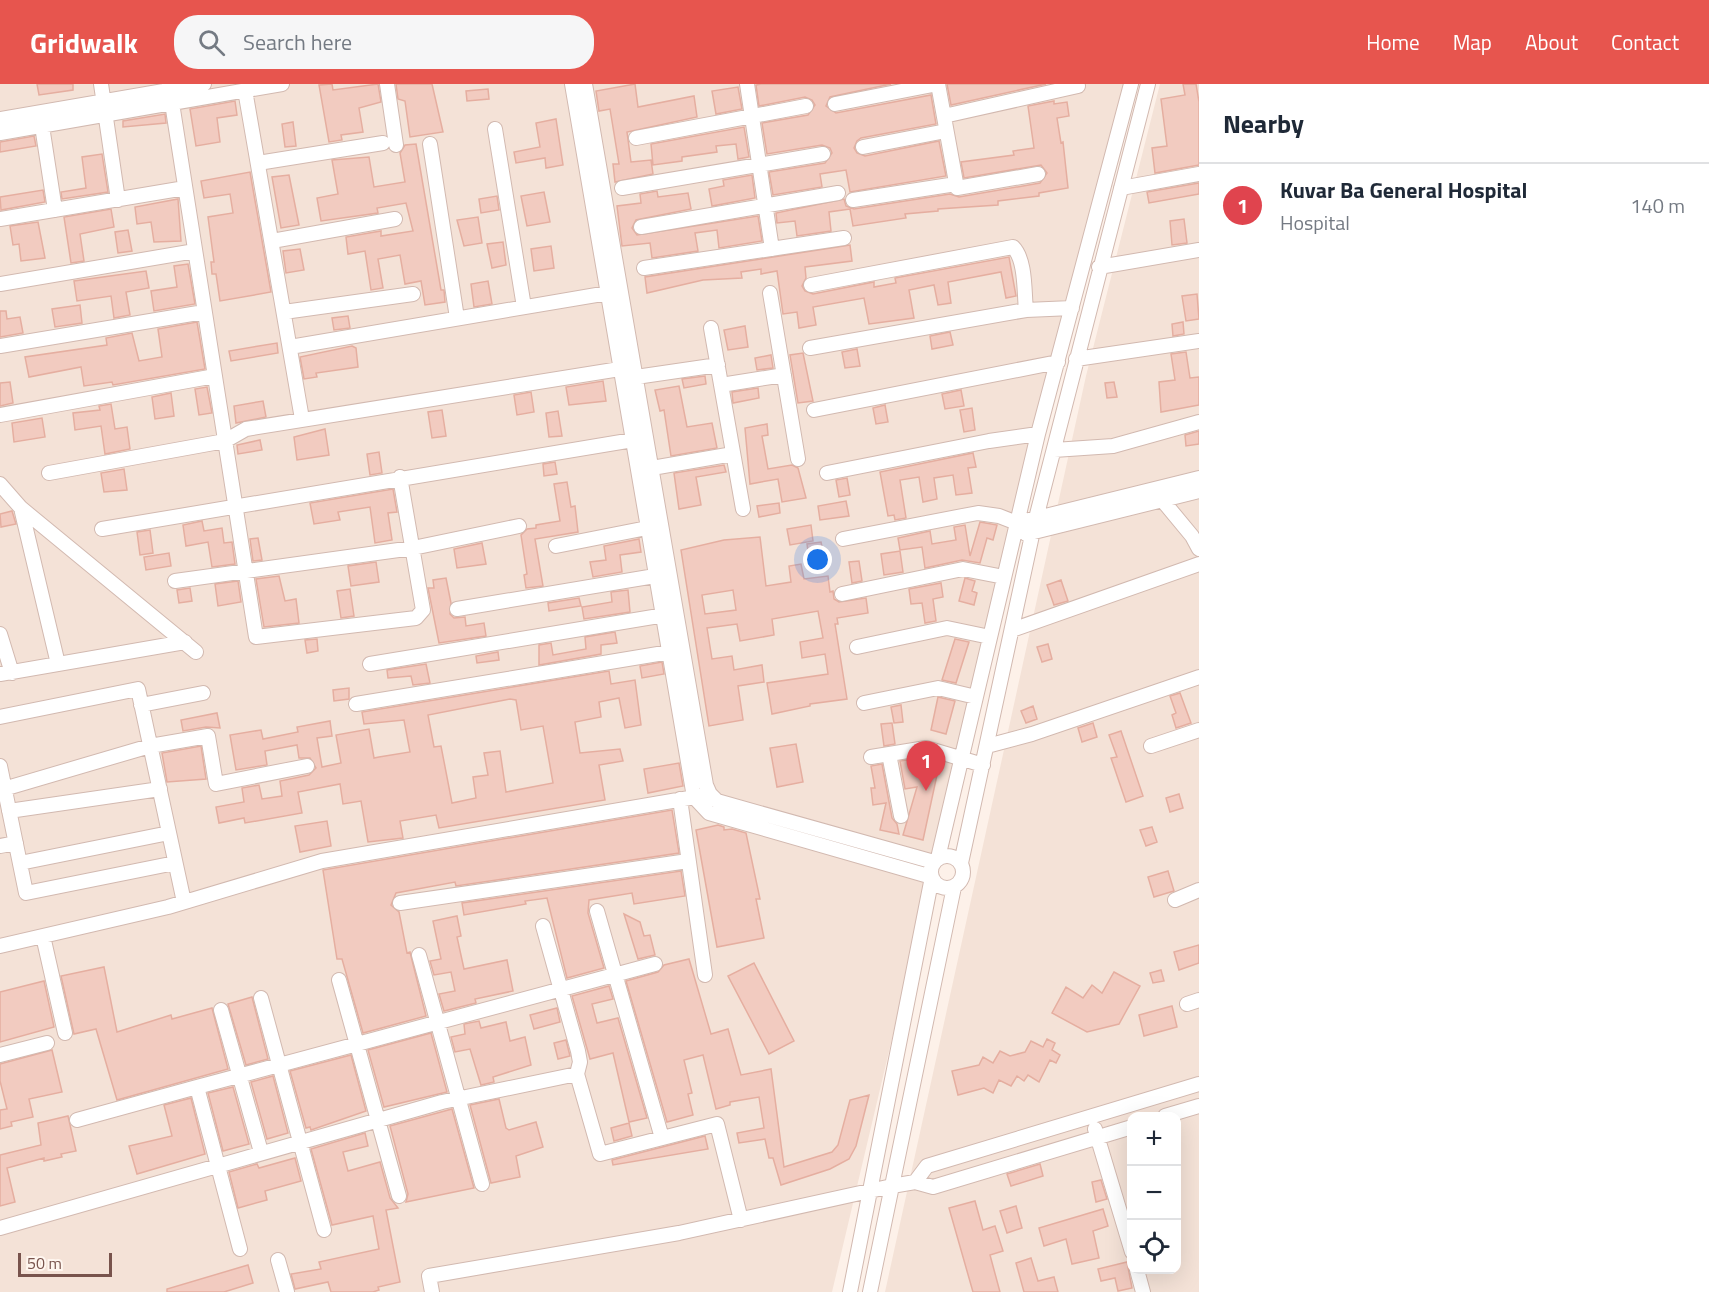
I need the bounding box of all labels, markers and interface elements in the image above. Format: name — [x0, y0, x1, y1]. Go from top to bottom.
search box — [174, 15, 594, 69]
text: Gridwalk — [30, 21, 138, 64]
text: Search here — [243, 25, 352, 59]
icon: search — [195, 26, 228, 59]
text: Home — [1366, 26, 1420, 58]
text: Map — [1453, 26, 1492, 58]
text: About — [1525, 26, 1578, 58]
text: Contact — [1611, 26, 1679, 58]
text: Nearby — [1223, 104, 1304, 143]
text: Kuvar Ba General Hospital — [1280, 173, 1527, 207]
text: 1 — [1237, 190, 1248, 221]
text: 140 m — [1630, 190, 1685, 221]
text: Hospital — [1280, 207, 1350, 238]
your location — [803, 545, 832, 574]
pin: 1 — [906, 742, 946, 791]
map controls — [1127, 1112, 1181, 1274]
button: + — [1127, 1112, 1181, 1166]
button: − — [1127, 1166, 1181, 1220]
button: locate — [1127, 1220, 1181, 1274]
scale bar — [18, 1250, 112, 1278]
text: 50 m — [27, 1251, 62, 1275]

